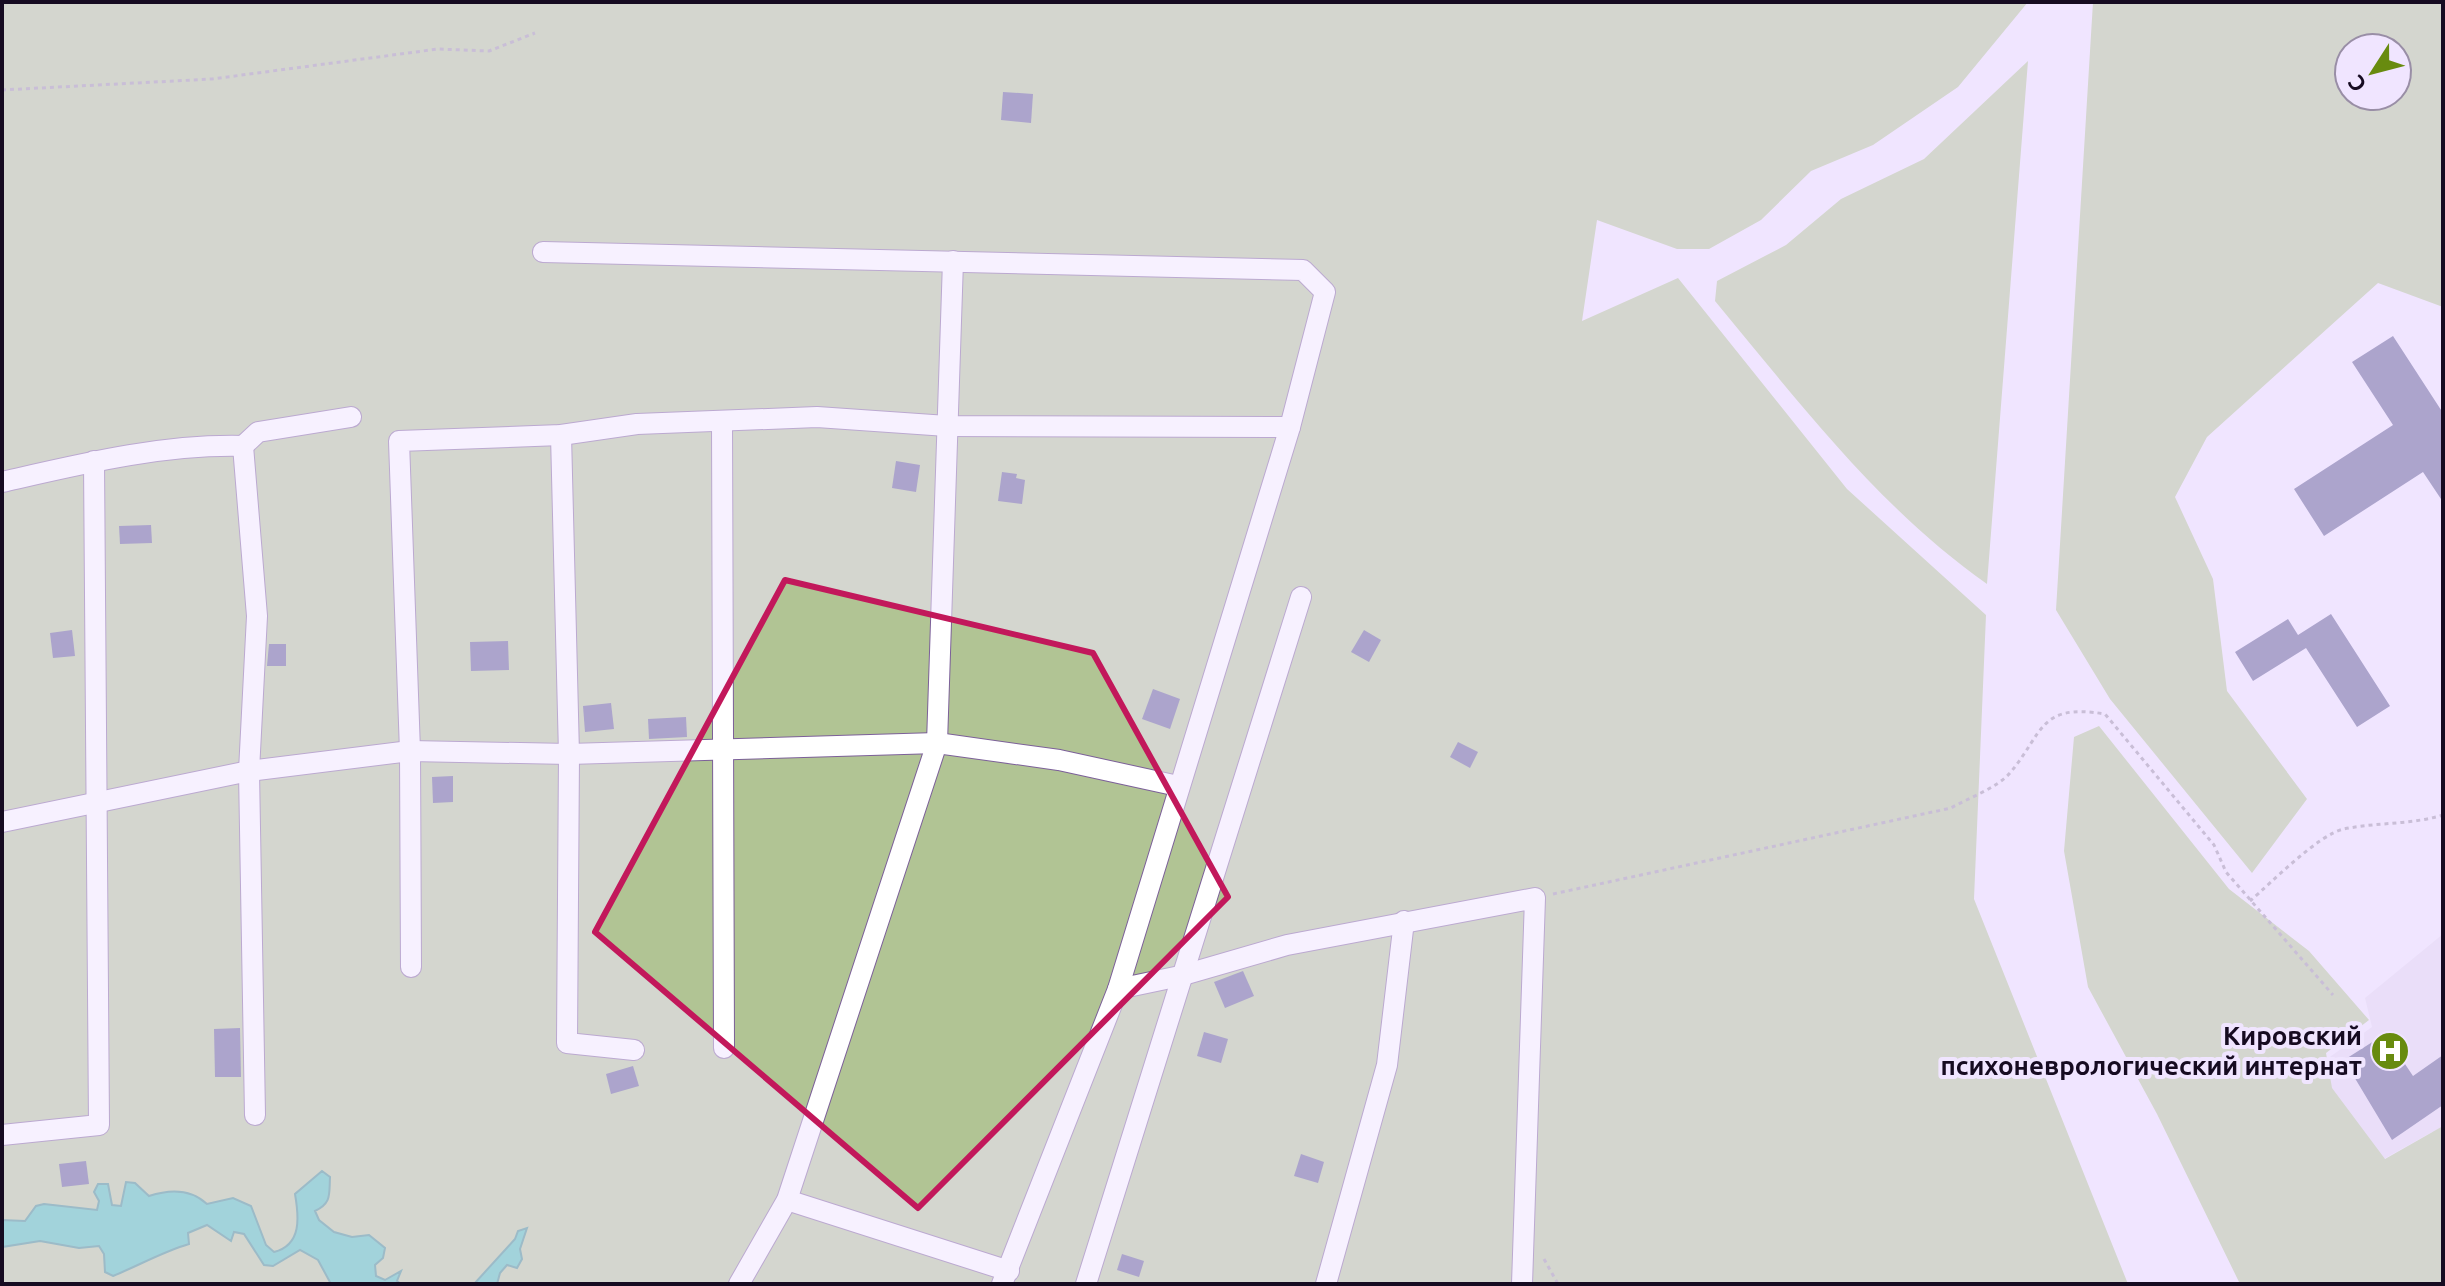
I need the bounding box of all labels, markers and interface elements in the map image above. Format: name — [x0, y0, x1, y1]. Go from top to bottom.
north arrow — [2333, 32, 2413, 112]
text: С — [2342, 71, 2371, 97]
place label: Кировский психоневрологический интернат — [1940, 1021, 2362, 1080]
hospital icon: Кировский психоневрологический интернат — [2369, 1030, 2411, 1072]

